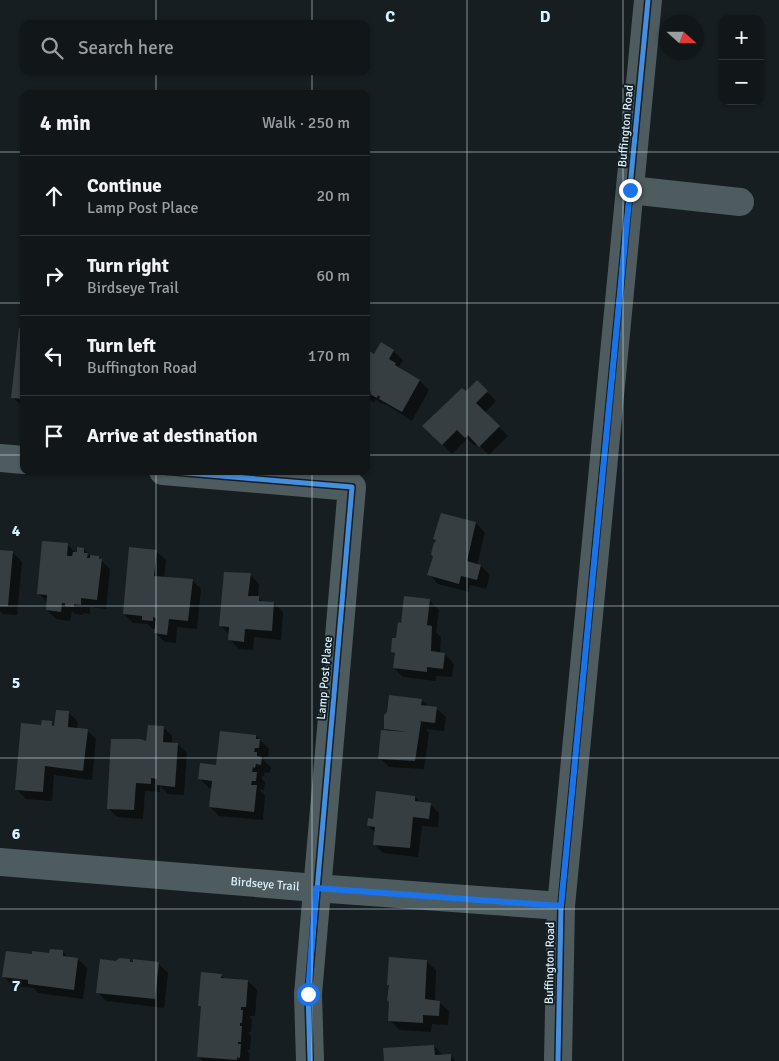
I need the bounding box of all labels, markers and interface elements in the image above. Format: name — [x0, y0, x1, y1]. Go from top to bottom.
text: C — [385, 7, 395, 27]
text: D — [540, 7, 551, 27]
north arrow — [659, 15, 704, 60]
map controls — [719, 15, 764, 105]
button: + — [719, 15, 764, 60]
search box — [20, 20, 370, 75]
icon: search — [38, 34, 66, 62]
text: Search here — [78, 36, 174, 60]
button: − — [719, 60, 764, 105]
street label: Buffington Road — [615, 84, 637, 168]
text: 4 min — [40, 110, 91, 136]
text: Walk · 250 m — [262, 113, 350, 133]
text: Continue — [87, 174, 162, 198]
route end — [619, 179, 642, 202]
icon: ahead — [40, 182, 68, 210]
text: 20 m — [316, 186, 350, 206]
text: Lamp Post Place — [87, 198, 198, 218]
text: Turn right — [87, 254, 169, 278]
icon: right — [40, 262, 68, 290]
text: 60 m — [316, 266, 350, 286]
text: Birdseye Trail — [87, 278, 179, 298]
text: Turn left — [87, 334, 156, 358]
icon: left — [40, 342, 68, 370]
text: 170 m — [308, 346, 350, 366]
text: Buffington Road — [87, 358, 197, 378]
icon: arrive — [40, 422, 68, 450]
text: Arrive at destination — [87, 424, 258, 448]
text: 4 — [12, 521, 21, 541]
street label: Lamp Post Place — [314, 636, 336, 720]
text: 5 — [12, 673, 20, 693]
text: 6 — [12, 824, 21, 844]
street label: Birdseye Trail — [230, 874, 301, 894]
street label: Buffington Road — [542, 922, 558, 1004]
text: 7 — [12, 976, 21, 996]
route start — [297, 983, 320, 1006]

